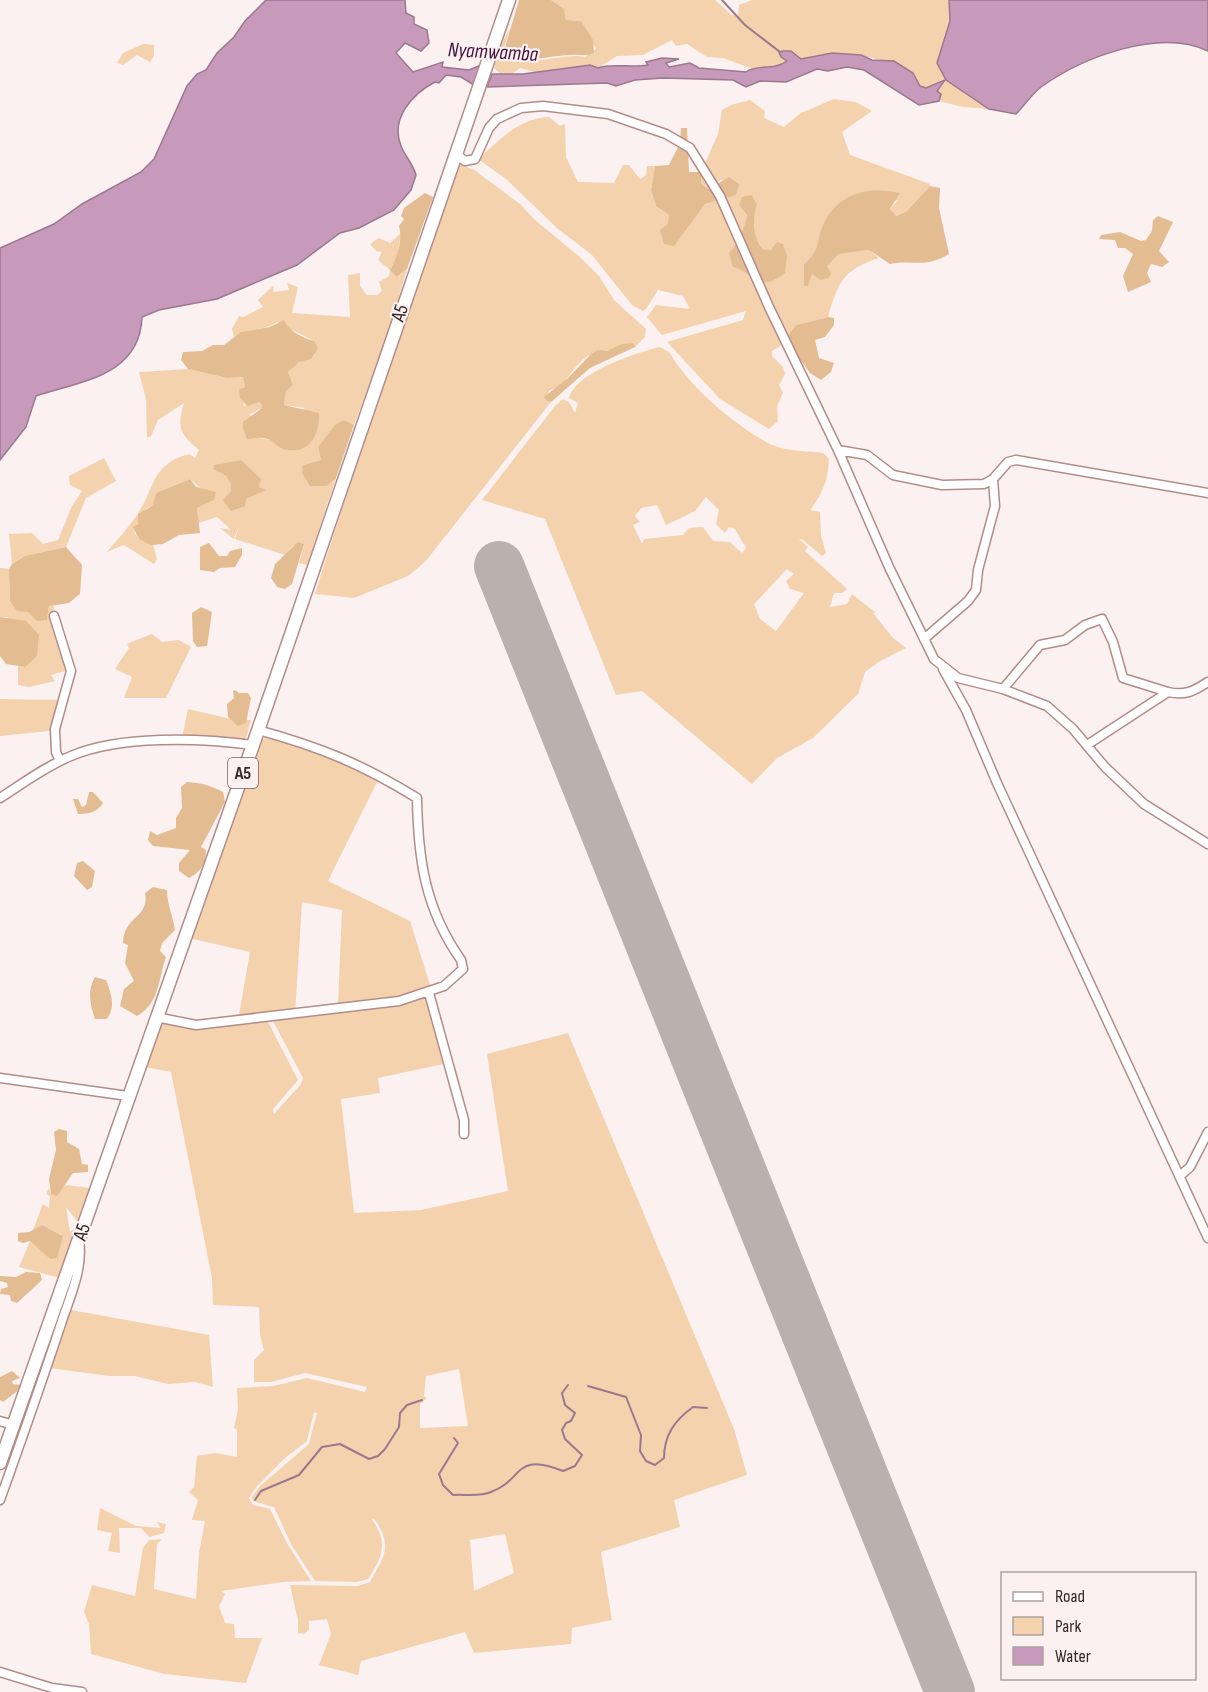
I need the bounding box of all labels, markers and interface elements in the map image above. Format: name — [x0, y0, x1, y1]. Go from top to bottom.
water label: Nyamwamba — [447, 37, 539, 67]
street label: A5 — [386, 301, 414, 326]
road number: A5 — [228, 758, 258, 788]
street label: A5 — [68, 1220, 96, 1245]
legend — [1001, 1572, 1196, 1680]
text: Road — [1055, 1586, 1085, 1607]
text: Park — [1055, 1616, 1081, 1637]
text: Water — [1055, 1646, 1091, 1667]

